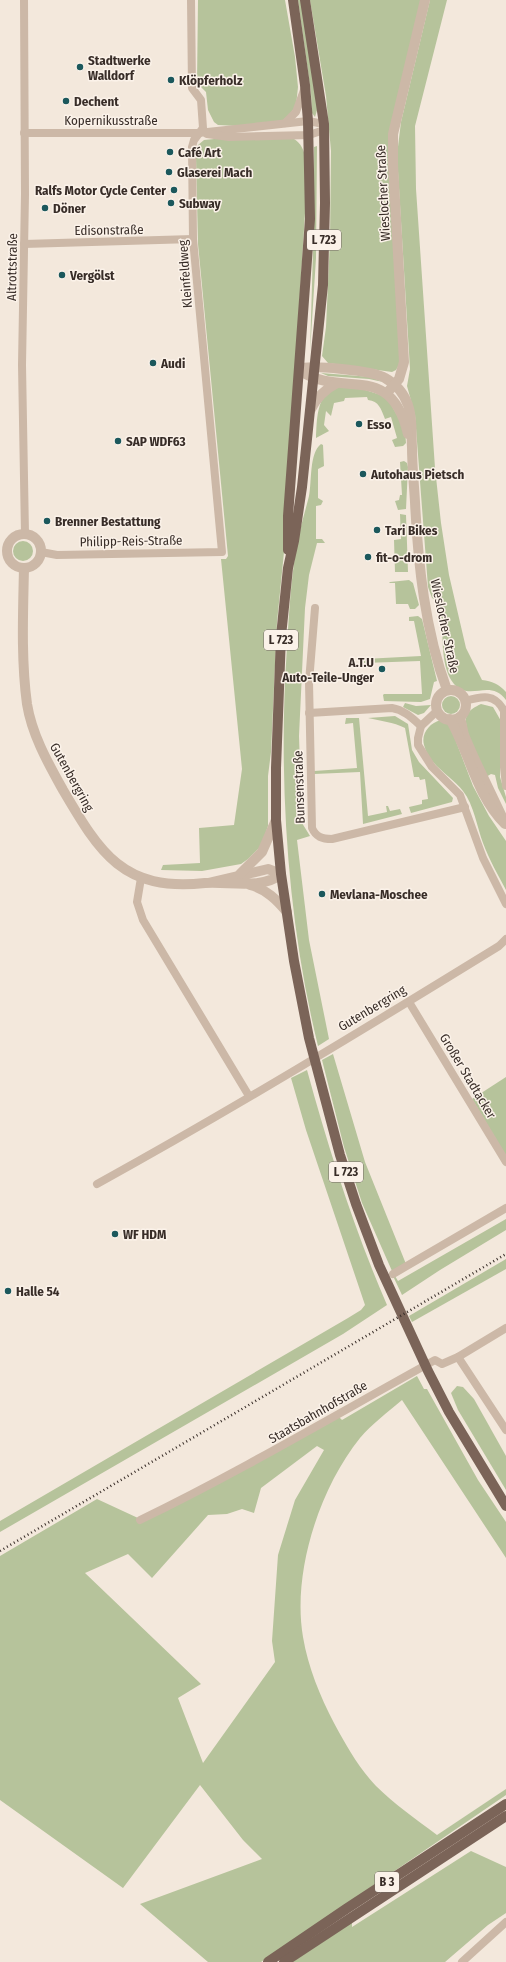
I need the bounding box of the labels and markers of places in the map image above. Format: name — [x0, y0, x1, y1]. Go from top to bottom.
place label: Stadtwerke Walldorf — [88, 53, 151, 83]
marker: Stadtwerke Walldorf — [75, 62, 85, 72]
place label: Klöpferholz — [179, 73, 243, 88]
marker: Klöpferholz — [166, 75, 176, 85]
place label: Dechent — [74, 94, 119, 109]
marker: Dechent — [61, 96, 71, 106]
place label: Café Art — [178, 145, 221, 160]
marker: Café Art — [165, 147, 175, 157]
place label: Glaserei Mach — [177, 165, 252, 180]
marker: Glaserei Mach — [164, 167, 174, 177]
place label: Ralfs Motor Cycle Center — [35, 183, 166, 198]
marker: Ralfs Motor Cycle Center — [169, 185, 179, 195]
place label: Subway — [179, 196, 222, 211]
marker: Subway — [166, 198, 176, 208]
place label: Döner — [53, 201, 86, 216]
marker: Döner — [40, 203, 50, 213]
place label: Vergölst — [69, 268, 115, 283]
marker: Vergölst — [57, 270, 67, 280]
place label: Audi — [160, 356, 185, 371]
marker: Audi — [148, 358, 158, 368]
place label: Esso — [367, 417, 391, 432]
marker: Esso — [354, 419, 364, 429]
place label: SAP WDF63 — [126, 434, 186, 449]
marker: SAP WDF63 — [113, 436, 123, 446]
place label: Autohaus Pietsch — [370, 467, 464, 482]
marker: Autohaus Pietsch — [358, 469, 368, 479]
place label: Brenner Bestattung — [55, 514, 161, 529]
marker: Brenner Bestattung — [42, 516, 52, 526]
place label: Tari Bikes — [385, 523, 438, 538]
marker: Tari Bikes — [372, 525, 382, 535]
place label: fit-o-drom — [376, 550, 432, 565]
marker: fit-o-drom — [363, 552, 373, 562]
place label: A.T.U Auto-Teile-Unger — [281, 655, 374, 685]
marker: A.T.U Auto-Teile-Unger — [377, 664, 387, 674]
place label: Mevlana-Moschee — [330, 887, 428, 902]
marker: Mevlana-Moschee — [317, 889, 327, 899]
place label: WF HDM — [123, 1227, 166, 1242]
marker: WF HDM — [110, 1229, 120, 1239]
place label: Halle 54 — [16, 1284, 60, 1299]
marker: Halle 54 — [3, 1286, 13, 1296]

